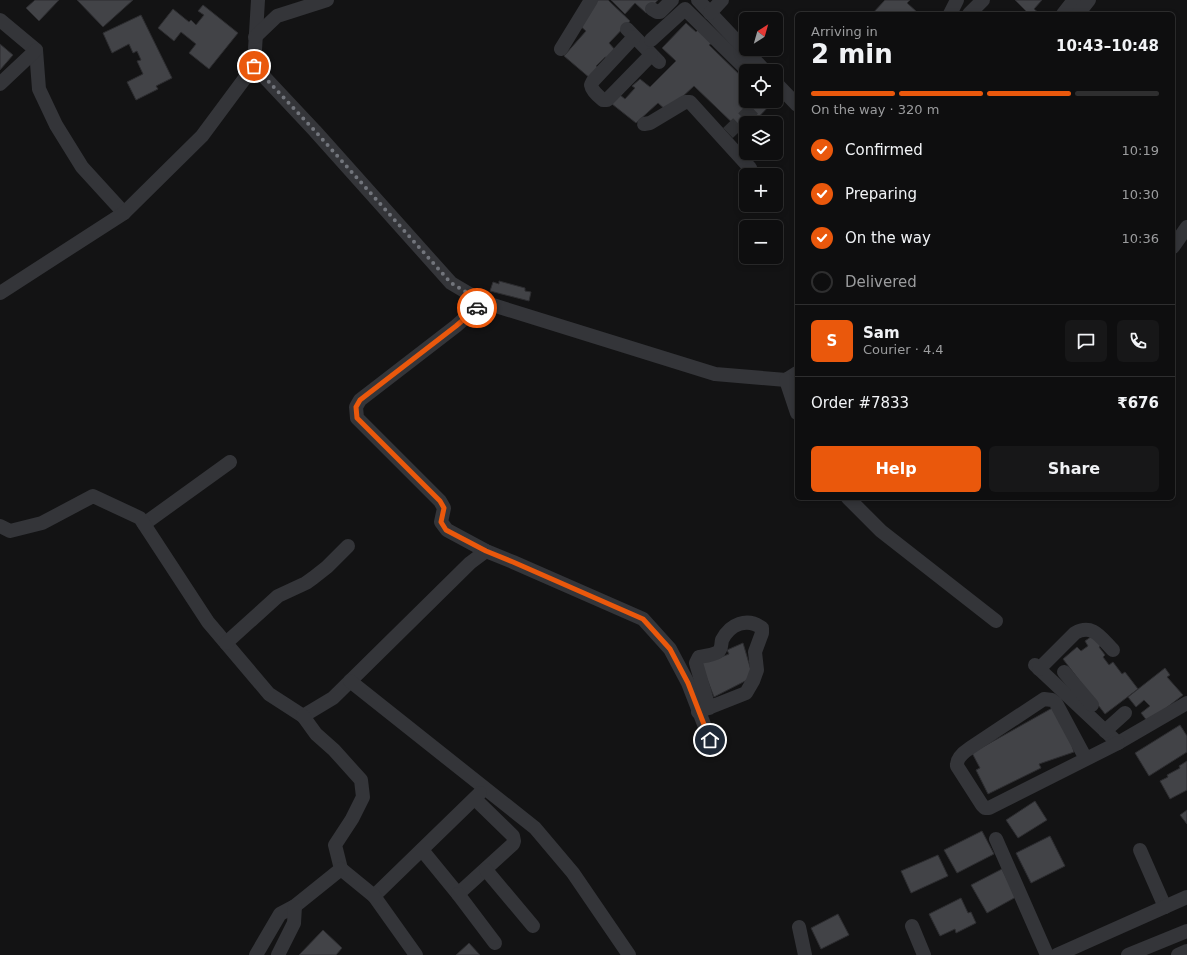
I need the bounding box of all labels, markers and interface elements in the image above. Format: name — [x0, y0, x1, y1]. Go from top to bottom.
north arrow — [739, 12, 783, 56]
map controls — [739, 12, 783, 264]
text: Arriving in — [811, 24, 878, 39]
text: 10:43–10:48 — [1056, 37, 1159, 55]
text: 2 min — [811, 39, 893, 69]
pin — [237, 49, 271, 83]
icon: bag — [243, 55, 265, 77]
button: locate — [739, 64, 783, 108]
text: On the way · 320 m — [811, 102, 939, 117]
button: layers — [739, 116, 783, 160]
icon: check — [811, 139, 833, 161]
text: Confirmed — [845, 141, 923, 159]
text: 10:19 — [1122, 143, 1159, 158]
button: + — [739, 168, 783, 212]
icon: check — [811, 183, 833, 205]
text: Preparing — [845, 185, 917, 203]
text: 10:30 — [1122, 187, 1159, 202]
button: − — [739, 220, 783, 264]
icon: check — [811, 227, 833, 249]
text: On the way — [845, 229, 931, 247]
text: 10:36 — [1122, 231, 1159, 246]
text: Delivered — [845, 273, 917, 291]
courier — [457, 288, 497, 328]
icon: car — [466, 297, 488, 319]
button: chat — [1065, 320, 1107, 362]
button: phone — [1117, 320, 1159, 362]
text: Sam — [863, 324, 900, 342]
text: S — [827, 332, 837, 350]
text: Courier · 4.4 — [863, 342, 944, 357]
text: Order #7833 — [811, 394, 909, 412]
text: ₹676 — [1117, 394, 1159, 412]
button: Help — [811, 446, 981, 492]
button: Share — [989, 446, 1159, 492]
pin — [693, 723, 727, 757]
icon: home — [699, 729, 721, 751]

